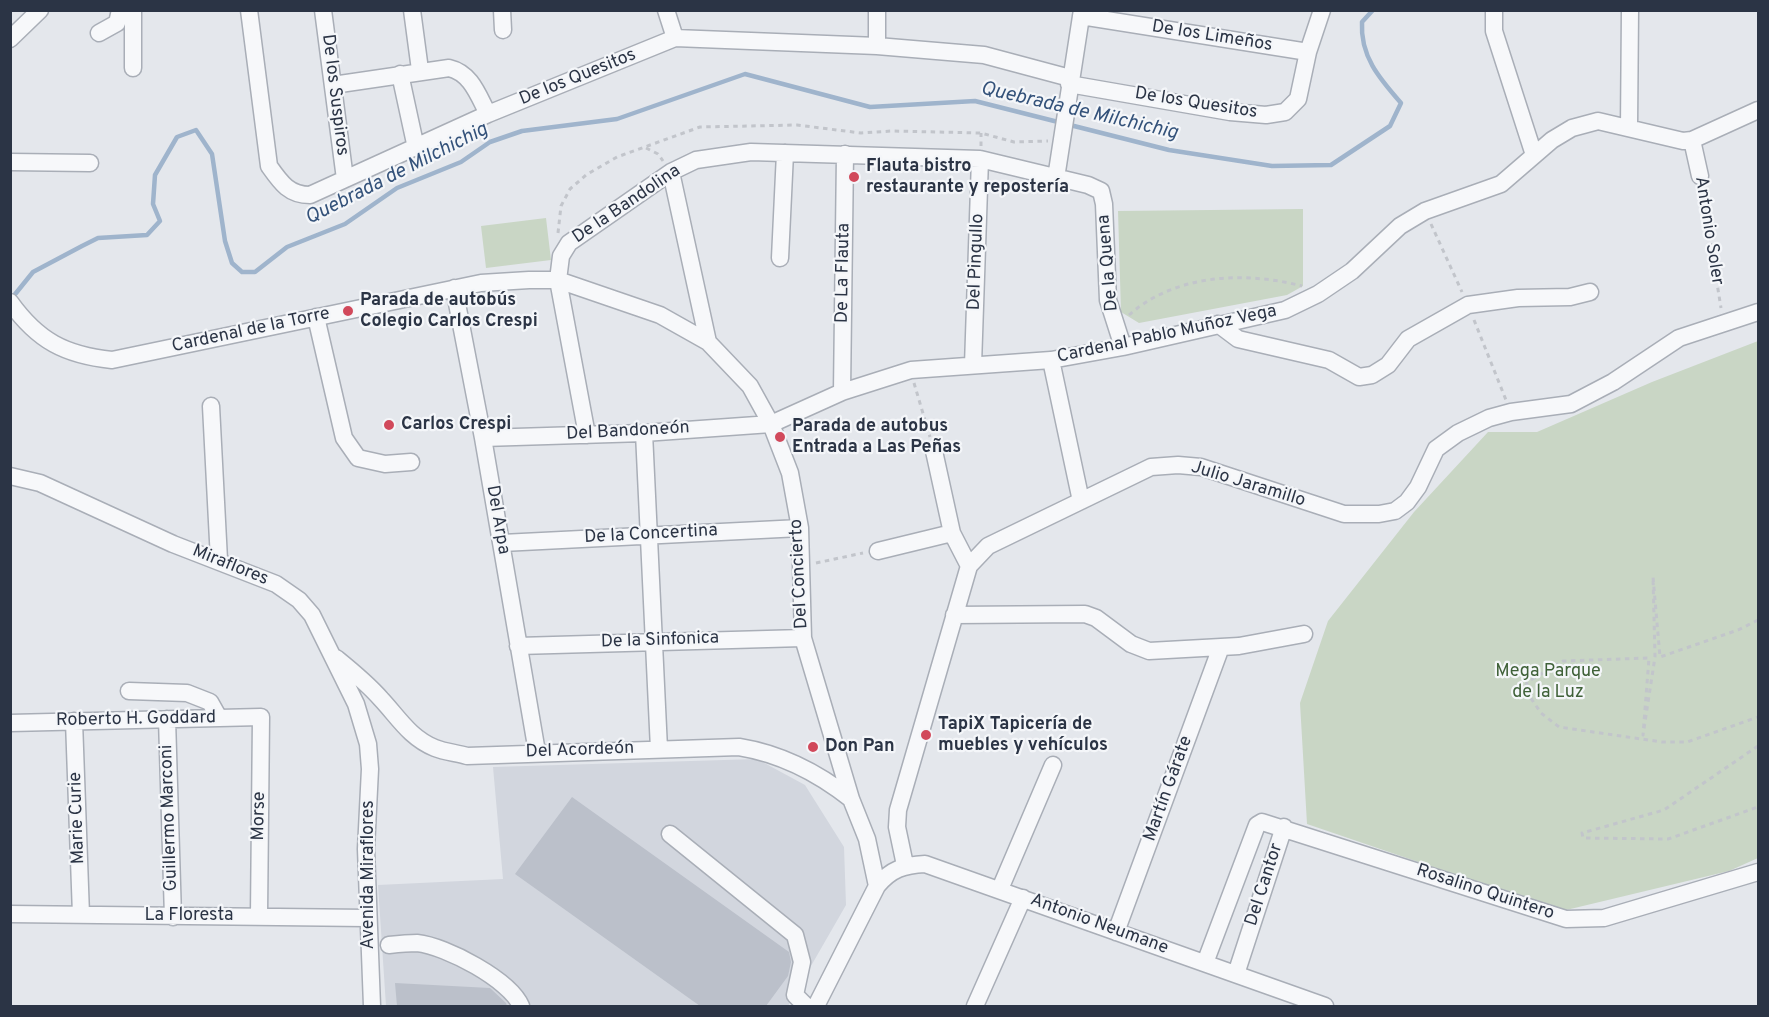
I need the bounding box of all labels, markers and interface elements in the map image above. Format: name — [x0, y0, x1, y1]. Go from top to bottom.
street label: De los Limeños — [1150, 17, 1274, 57]
street label: De los Suspiros — [316, 33, 352, 157]
street label: De los Quesitos — [517, 45, 639, 111]
water label: Quebrada de Milchichig — [978, 78, 1180, 146]
street label: De los Quesitos — [1133, 84, 1259, 124]
water label: Quebrada de Milchichig — [302, 119, 492, 231]
place label: Flauta bistro restaurante y repostería — [866, 156, 1069, 198]
street label: De la Bandolina — [569, 161, 685, 249]
marker: Flauta bistro restaurante y repostería — [847, 170, 861, 184]
street label: Antonio Soler — [1689, 175, 1727, 287]
street label: Del Pingullo — [965, 213, 989, 311]
street label: De la Quena — [1094, 214, 1124, 312]
street label: De La Flauta — [832, 223, 856, 323]
place label: Parada de autobús Colegio Carlos Crespi — [360, 290, 538, 332]
street label: Cardenal Pablo Muñoz Vega — [1055, 301, 1279, 369]
street label: Cardenal de la Torre — [170, 304, 332, 358]
marker: Parada de autobús Colegio Carlos Crespi — [341, 304, 355, 318]
place label: Carlos Crespi — [401, 414, 511, 436]
place label: Parada de autobus Entrada a Las Peñas — [792, 416, 961, 458]
marker: Carlos Crespi — [382, 418, 396, 432]
street label: Del Bandoneón — [566, 418, 690, 446]
marker: Parada de autobus Entrada a Las Peñas — [773, 430, 787, 444]
street label: Julio Jaramillo — [1188, 457, 1308, 513]
street label: Del Arpa — [480, 484, 514, 556]
street label: Del Concierto — [786, 518, 814, 630]
street label: De la Concertina — [584, 521, 718, 549]
street label: Miraflores — [189, 541, 271, 591]
street label: De la Sinfonica — [600, 628, 720, 654]
park label: Mega Parque de la Luz — [1495, 661, 1601, 704]
street label: Roberto H. Goddard — [56, 708, 216, 732]
place label: TapiX Tapicería de muebles y vehículos — [938, 714, 1108, 756]
marker: TapiX Tapicería de muebles y vehículos — [919, 728, 933, 742]
street label: Martín Gárate — [1140, 733, 1198, 845]
place label: Don Pan — [825, 736, 895, 758]
street label: Del Acordeón — [525, 738, 635, 764]
marker: Don Pan — [806, 740, 820, 754]
street label: Guillermo Marconi — [157, 744, 183, 892]
street label: Marie Curie — [66, 772, 90, 864]
street label: Morse — [249, 791, 271, 841]
street label: Avenida Miraflores — [358, 800, 380, 950]
street label: Del Cantor — [1242, 841, 1288, 929]
street label: Rosalino Quintero — [1413, 860, 1557, 926]
street label: Antonio Neumane — [1027, 890, 1171, 960]
street label: La Floresta — [145, 905, 233, 927]

